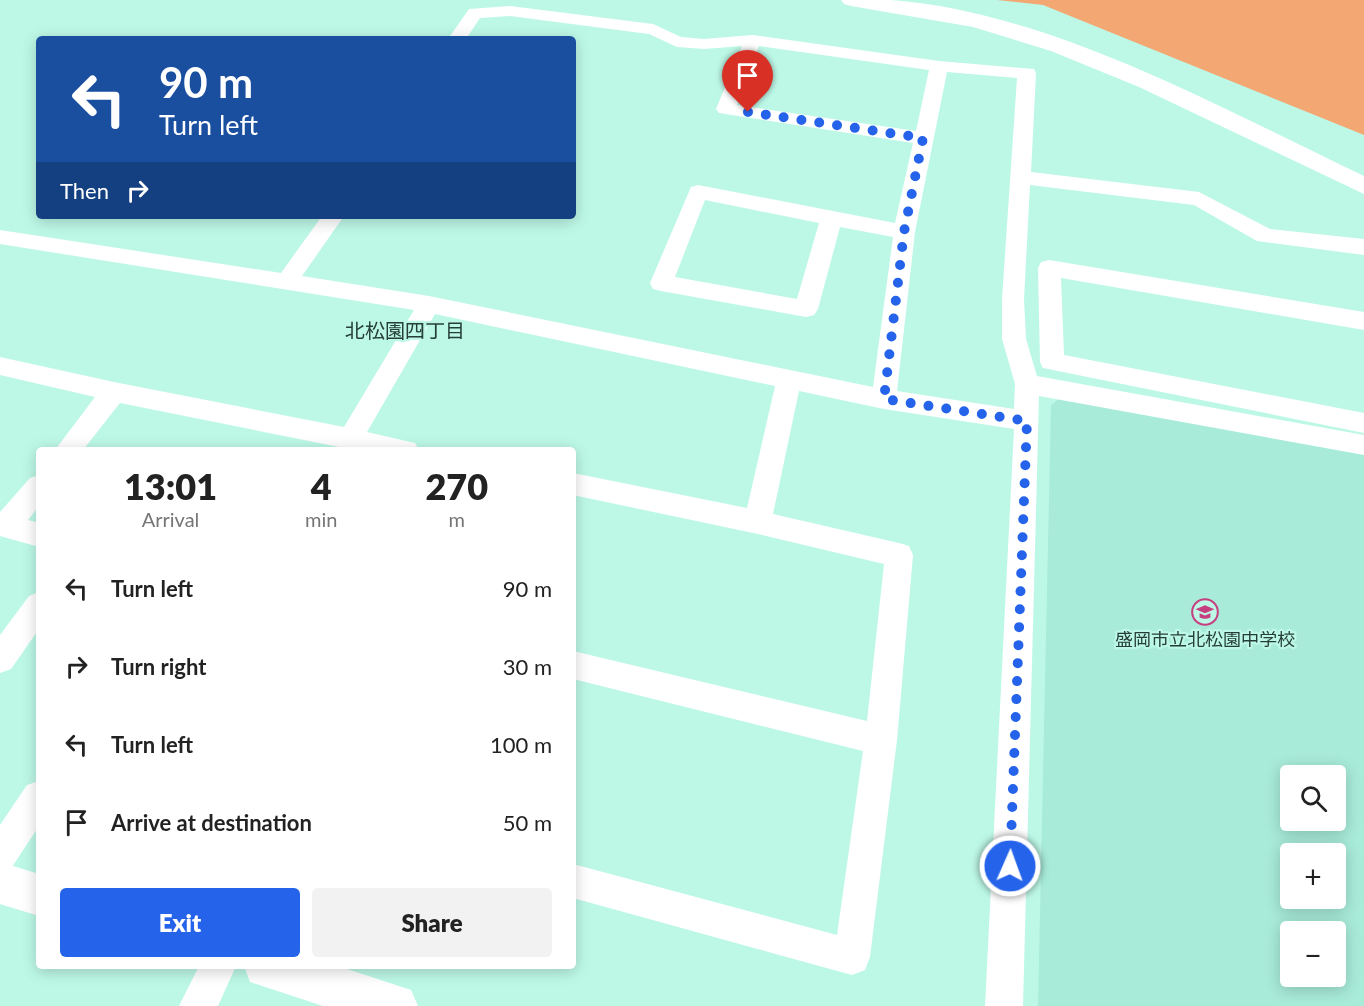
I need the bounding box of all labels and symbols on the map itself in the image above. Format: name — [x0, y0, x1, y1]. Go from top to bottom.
pin — [722, 50, 773, 112]
district label: 北松園四丁目 — [345, 318, 465, 342]
school or university icon: 盛岡市立北松園中学校 — [1190, 597, 1220, 627]
place label: 盛岡市立北松園中学校 — [1115, 628, 1295, 650]
position arrow — [978, 834, 1042, 898]

